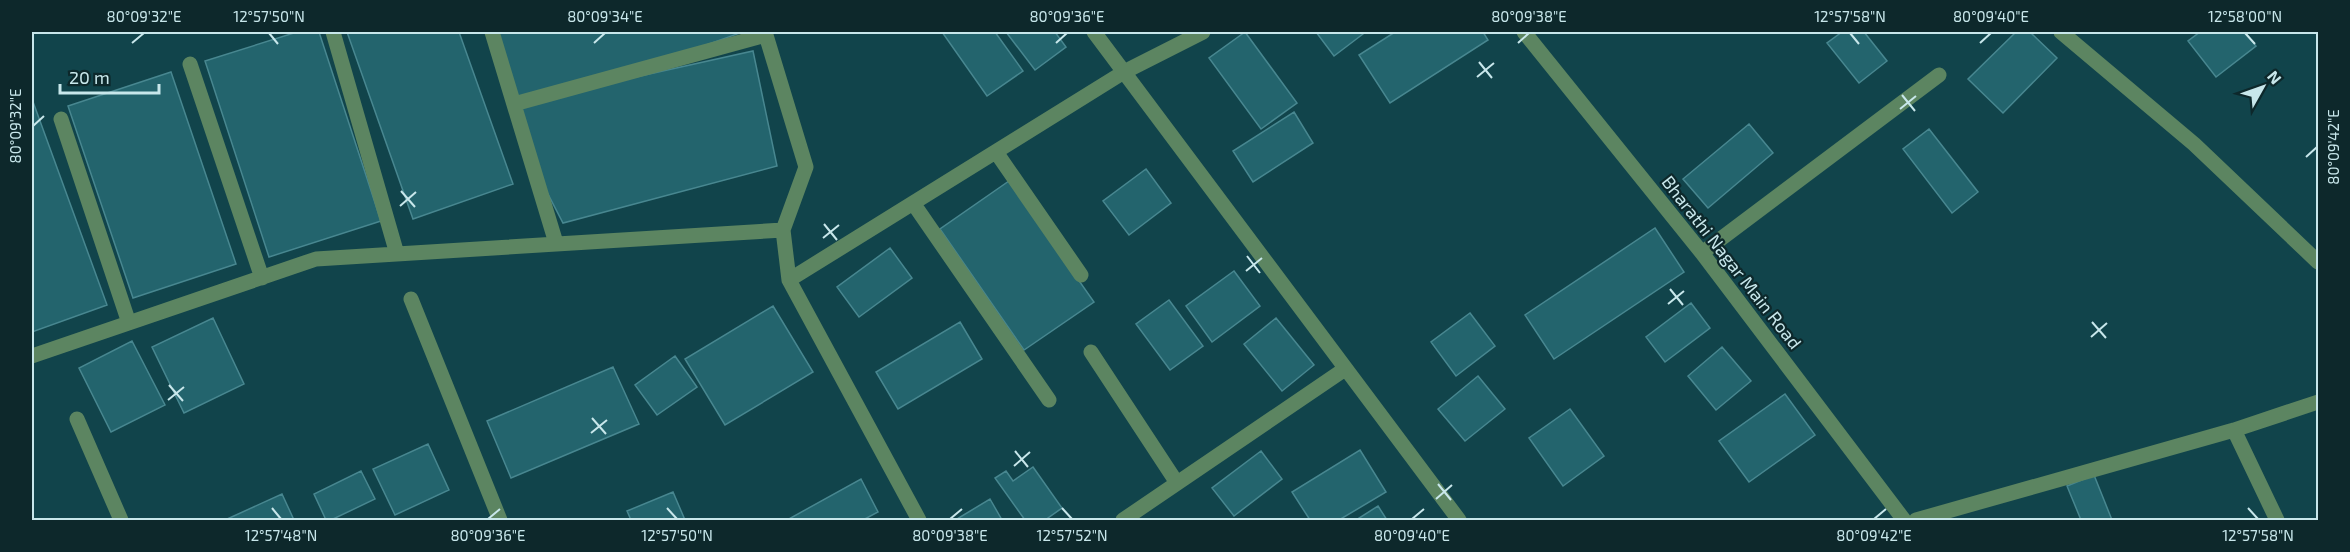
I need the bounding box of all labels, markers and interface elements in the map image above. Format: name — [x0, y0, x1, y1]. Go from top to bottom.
text: 80°09'32"E — [107, 7, 181, 25]
text: 12°57'50"N — [233, 7, 305, 25]
text: 80°09'34"E — [567, 7, 643, 25]
text: 80°09'36"E — [1030, 7, 1104, 25]
text: 80°09'38"E — [1491, 7, 1567, 25]
text: 12°57'58"N — [1814, 7, 1886, 25]
text: 80°09'40"E — [1953, 7, 2029, 25]
text: 12°58'00"N — [2208, 7, 2282, 25]
scale bar — [60, 57, 159, 95]
north arrow — [2233, 57, 2293, 117]
text: 20 m — [69, 66, 110, 88]
text: N — [2264, 67, 2286, 88]
text: 80°09'32"E — [6, 89, 24, 163]
text: 80°09'42"E — [2324, 109, 2342, 185]
street label: Bharathi Nagar Main Road — [1658, 171, 1806, 353]
text: 12°57'48"N — [245, 526, 317, 544]
text: 80°09'36"E — [451, 526, 525, 544]
text: 12°57'50"N — [641, 526, 713, 544]
text: 80°09'38"E — [912, 526, 988, 544]
text: 12°57'52"N — [1036, 526, 1108, 544]
text: 80°09'40"E — [1374, 526, 1450, 544]
text: 80°09'42"E — [1836, 526, 1912, 544]
text: 12°57'58"N — [2222, 526, 2294, 544]

